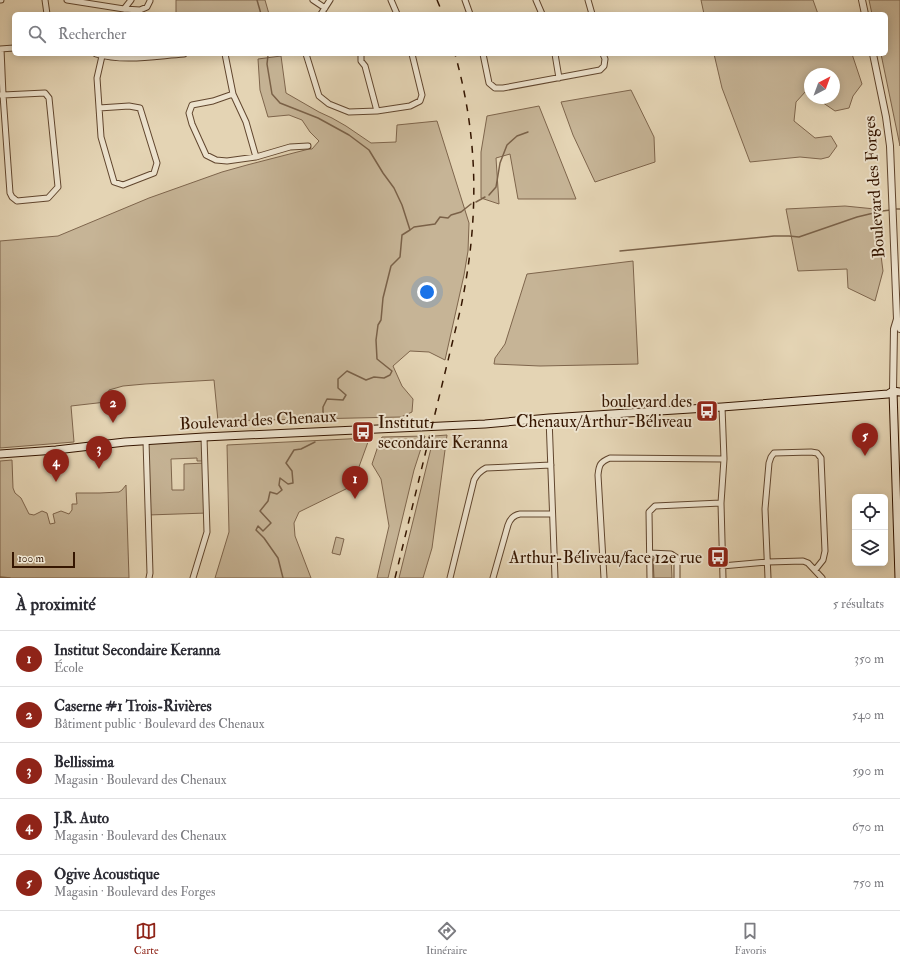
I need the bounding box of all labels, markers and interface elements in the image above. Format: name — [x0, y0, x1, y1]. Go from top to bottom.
search box — [12, 12, 888, 56]
icon: search — [26, 23, 48, 45]
text: Rechercher — [58, 25, 126, 44]
north arrow — [804, 68, 840, 104]
street label: Boulevard des Forges — [859, 115, 889, 259]
your location — [417, 282, 437, 302]
pin: 2 — [100, 390, 126, 423]
place label: boulevard des Chenaux/Arthur-Béliveau — [516, 391, 692, 432]
bus stop icon: boulevard des Chenaux/Arthur-Béliveau — [694, 398, 720, 424]
street label: Boulevard des Chenaux — [179, 405, 338, 435]
place label: Institut secondaire Keranna — [378, 412, 509, 453]
bus stop icon: Institut secondaire Keranna — [350, 419, 376, 445]
pin: 5 — [852, 423, 878, 456]
pin: 3 — [86, 436, 112, 469]
pin: 4 — [43, 449, 69, 482]
pin: 1 — [342, 466, 368, 499]
map controls — [852, 494, 888, 566]
button: locate — [852, 494, 888, 530]
button: layers — [852, 530, 888, 566]
bus stop icon: Arthur-Béliveau/face 12e rue — [705, 544, 731, 570]
place label: Arthur-Béliveau/face 12e rue — [508, 547, 702, 568]
scale bar — [12, 550, 75, 569]
text: 100 m — [18, 552, 44, 565]
text: À proximité — [16, 594, 96, 615]
text: 5 résultats — [833, 596, 884, 612]
text: Institut Secondaire Keranna — [54, 641, 220, 660]
text: 1 — [27, 651, 31, 667]
text: 350 m — [854, 651, 884, 667]
text: École — [54, 660, 83, 676]
text: Caserne #1 Trois-Rivières — [54, 697, 212, 716]
text: 2 — [26, 707, 32, 723]
text: 540 m — [852, 707, 884, 723]
text: Bâtiment public · Boulevard des Chenaux — [54, 716, 264, 732]
text: Bellissima — [54, 753, 114, 772]
text: 3 — [27, 763, 32, 779]
text: 590 m — [852, 763, 884, 779]
text: Magasin · Boulevard des Chenaux — [54, 772, 227, 788]
text: J.R. Auto — [54, 809, 109, 828]
text: 4 — [25, 819, 33, 835]
text: 670 m — [852, 819, 884, 835]
text: Magasin · Boulevard des Chenaux — [54, 828, 227, 844]
text: Ogive Acoustique — [54, 865, 160, 884]
text: 5 — [26, 875, 32, 891]
text: 750 m — [853, 875, 884, 891]
text: Magasin · Boulevard des Forges — [54, 884, 215, 900]
tab: Carte — [134, 920, 159, 957]
tab: Itinéraire — [426, 920, 467, 957]
tab: Favoris — [735, 920, 766, 957]

